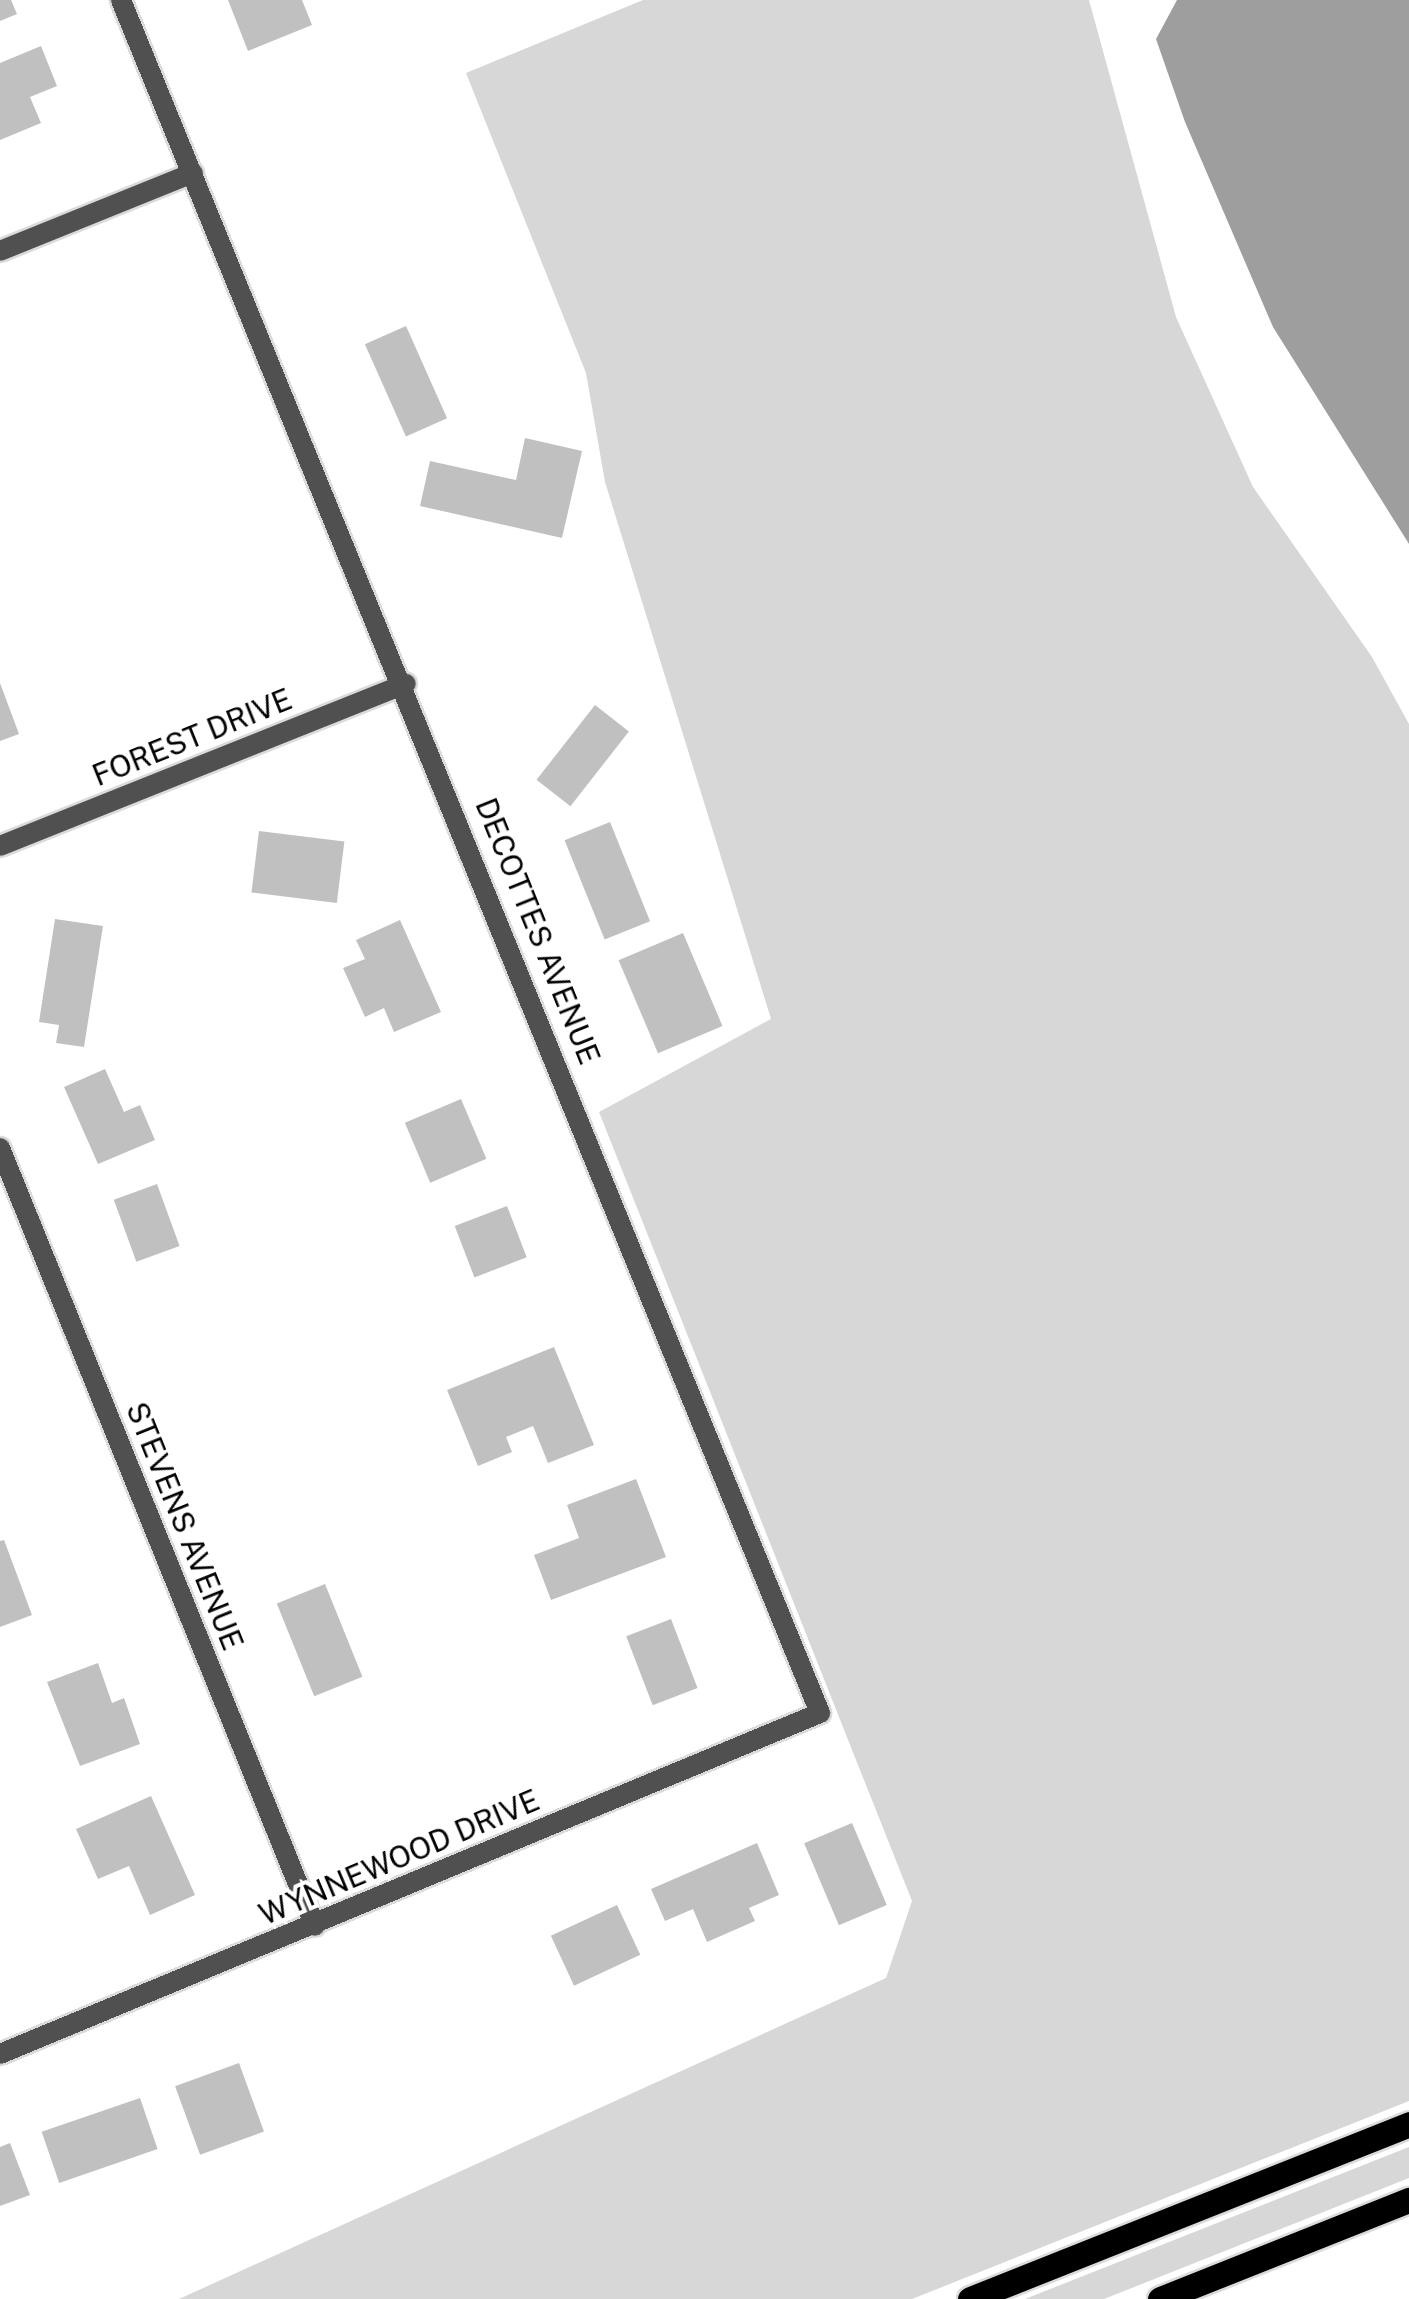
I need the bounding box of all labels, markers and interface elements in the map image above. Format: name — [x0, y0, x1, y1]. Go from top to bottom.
street label: FOREST DRIVE — [87, 681, 297, 793]
street label: DECOTTES AVENUE — [468, 793, 608, 1069]
street label: STEVENS AVENUE — [119, 1397, 251, 1655]
street label: WYNNEWOOD DRIVE — [254, 1782, 544, 1932]

